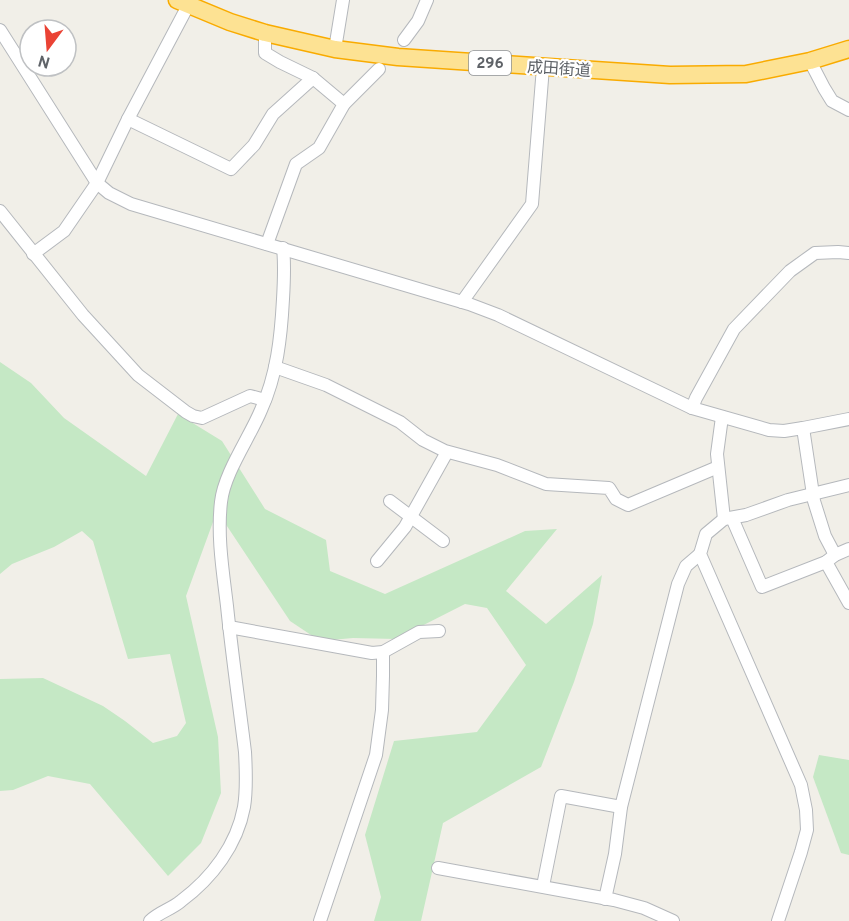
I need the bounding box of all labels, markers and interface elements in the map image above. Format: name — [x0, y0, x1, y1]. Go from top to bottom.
north arrow — [18, 18, 78, 78]
text: N — [36, 49, 53, 72]
road number: 296 — [469, 51, 511, 75]
street label: 成田街道 — [526, 58, 591, 82]

